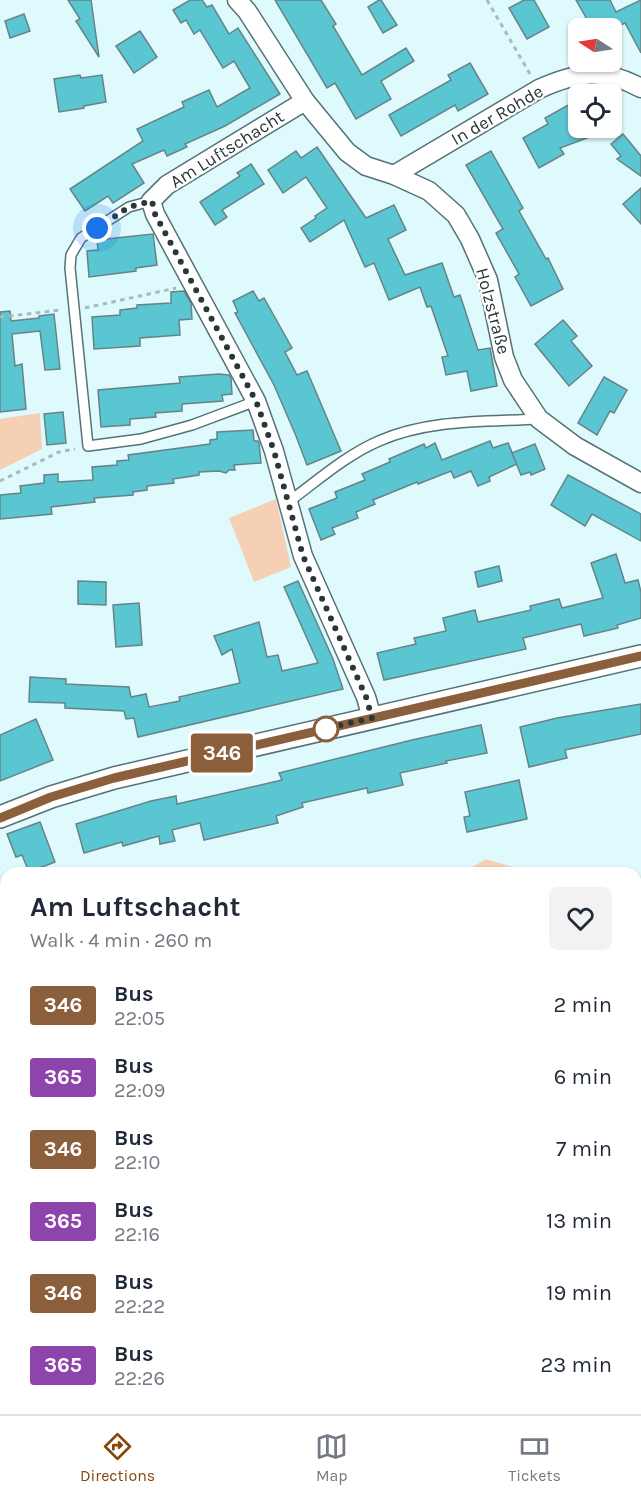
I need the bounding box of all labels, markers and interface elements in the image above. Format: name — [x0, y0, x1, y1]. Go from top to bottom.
north arrow — [568, 18, 622, 72]
map controls — [568, 18, 622, 138]
street label: In der Rohde — [447, 80, 547, 150]
button: locate — [568, 84, 622, 138]
street label: Am Luftschacht — [166, 105, 288, 193]
your location — [82, 213, 112, 243]
street label: Holzstraße — [471, 265, 515, 357]
unlabelled marker — [313, 716, 339, 742]
line badge: 346 — [188, 734, 256, 772]
text: 346 — [203, 741, 241, 765]
button: heart — [549, 887, 612, 950]
text: Am Luftschacht — [30, 890, 241, 923]
text: Walk · 4 min · 260 m — [30, 929, 212, 952]
text: Bus — [114, 981, 154, 1007]
text: 2 min — [554, 992, 612, 1018]
text: 346 — [44, 993, 82, 1017]
text: 22:05 — [114, 1007, 165, 1030]
text: Bus — [114, 1053, 154, 1079]
text: 6 min — [554, 1064, 612, 1090]
text: 365 — [44, 1065, 82, 1089]
text: 22:09 — [114, 1079, 165, 1102]
text: Bus — [114, 1125, 154, 1151]
text: 7 min — [556, 1136, 612, 1162]
text: 346 — [44, 1137, 82, 1161]
text: 22:10 — [114, 1151, 160, 1174]
text: Bus — [114, 1197, 154, 1223]
text: 13 min — [546, 1208, 612, 1234]
text: 365 — [44, 1209, 82, 1233]
text: 22:16 — [114, 1223, 160, 1246]
text: Bus — [114, 1269, 154, 1295]
text: 19 min — [546, 1280, 612, 1306]
text: 346 — [44, 1281, 82, 1305]
text: 22:22 — [114, 1295, 165, 1318]
text: Bus — [114, 1341, 154, 1367]
text: 23 min — [541, 1352, 612, 1378]
text: 365 — [44, 1353, 82, 1377]
text: 22:26 — [114, 1367, 165, 1390]
tab: Directions — [80, 1430, 155, 1485]
tab: Map — [315, 1430, 348, 1485]
tab: Tickets — [508, 1430, 561, 1485]

